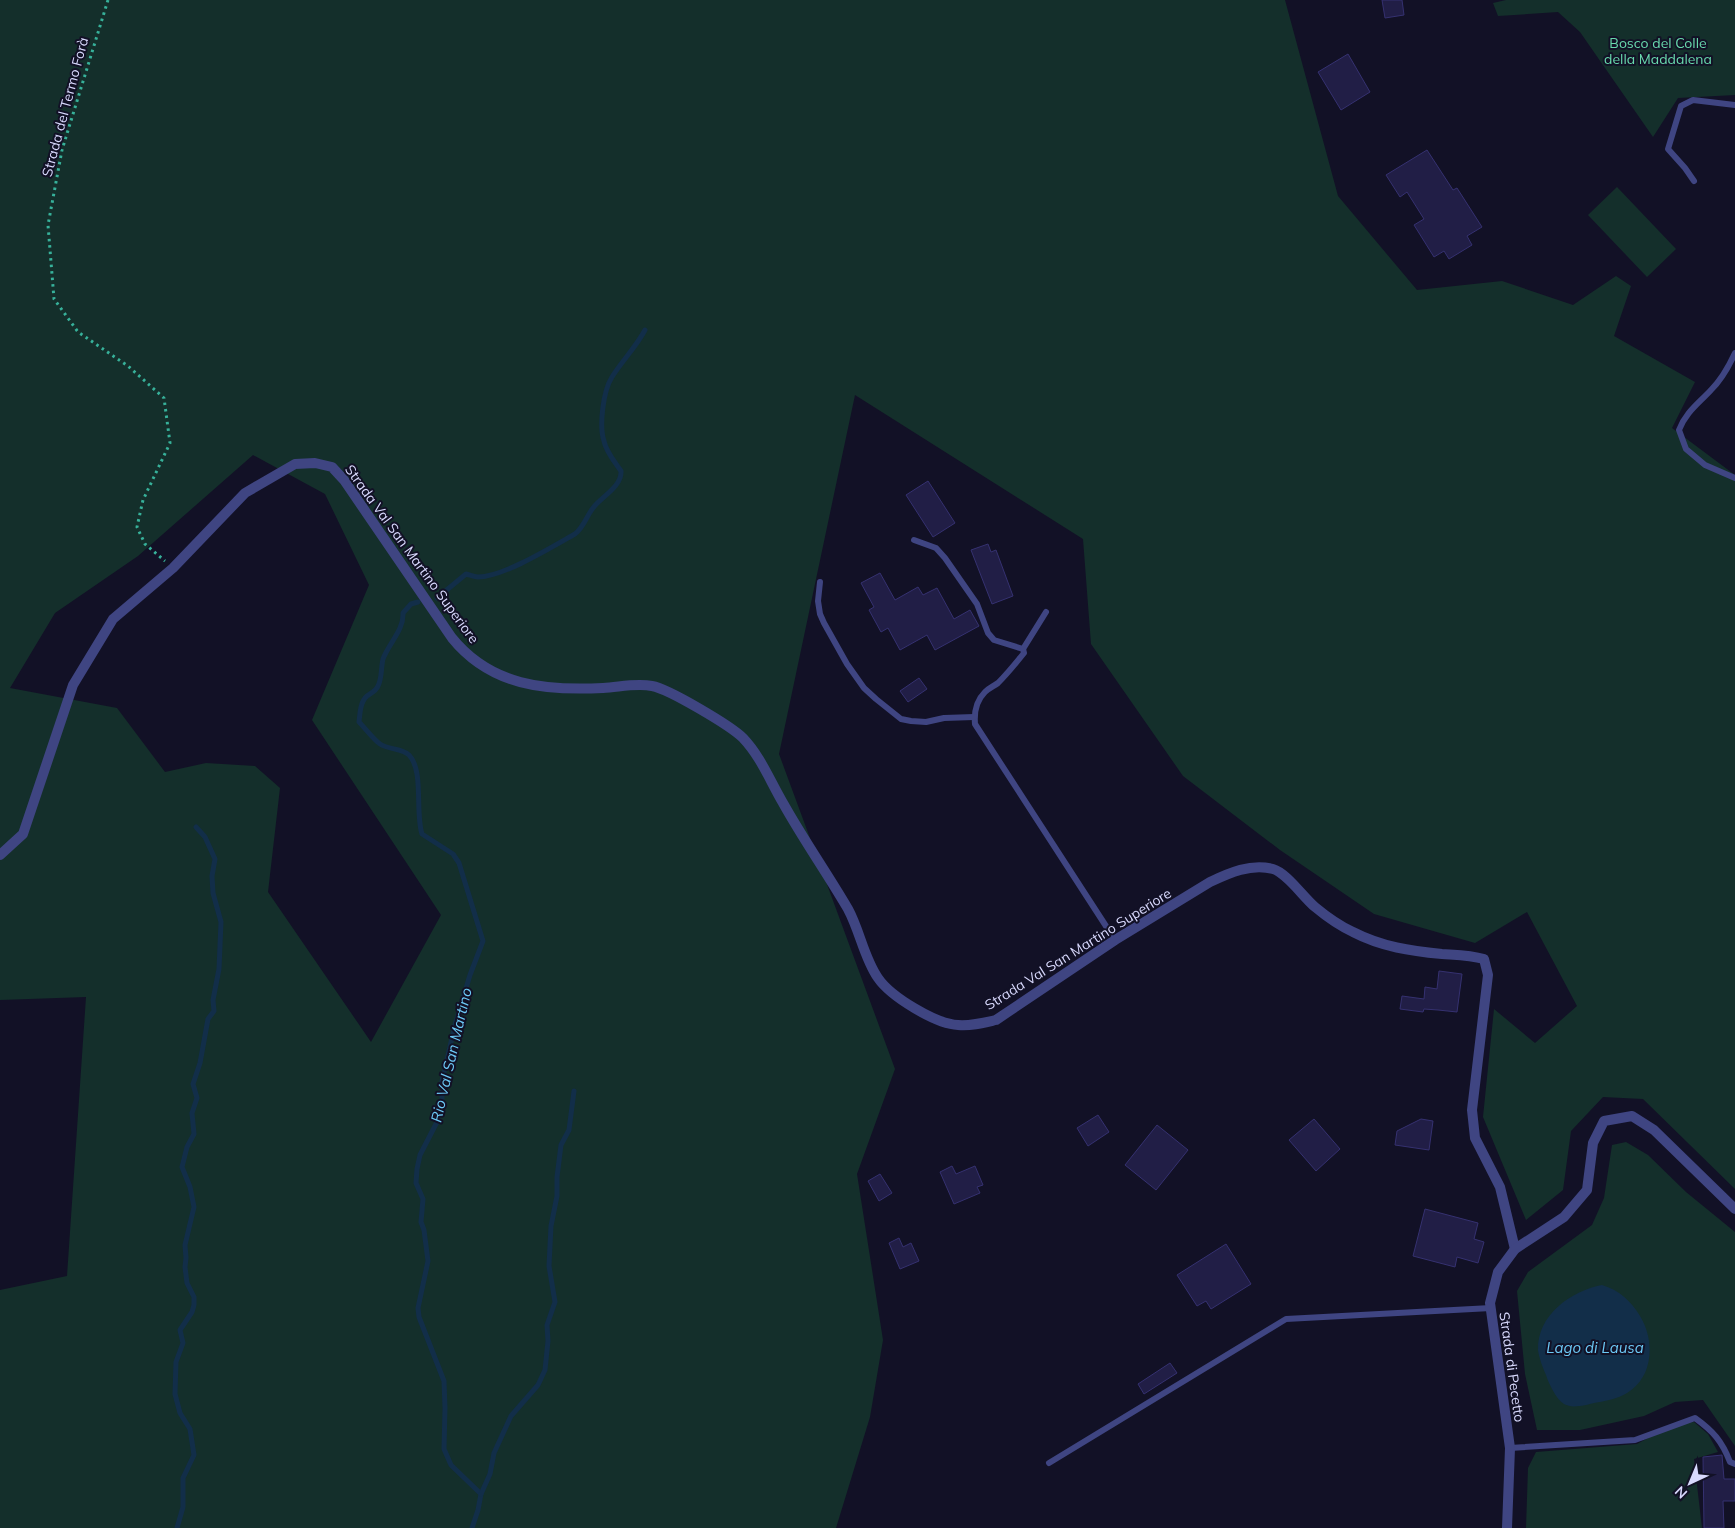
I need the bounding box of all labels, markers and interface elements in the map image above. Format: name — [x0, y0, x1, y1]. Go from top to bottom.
park label: Bosco del Colle della Maddalena — [1604, 34, 1712, 68]
street label: Strada del Termo Forà — [38, 35, 92, 179]
street label: Strada Val San Martino Superiore — [341, 461, 483, 647]
street label: Strada Val San Martino Superiore — [981, 884, 1175, 1014]
water label: Rio Val San Martino — [426, 985, 476, 1124]
street label: Strada di Pecetto — [1495, 1311, 1529, 1423]
water label: Lago di Lausa — [1546, 1338, 1644, 1357]
north arrow — [1665, 1458, 1715, 1508]
text: N — [1671, 1482, 1691, 1502]

